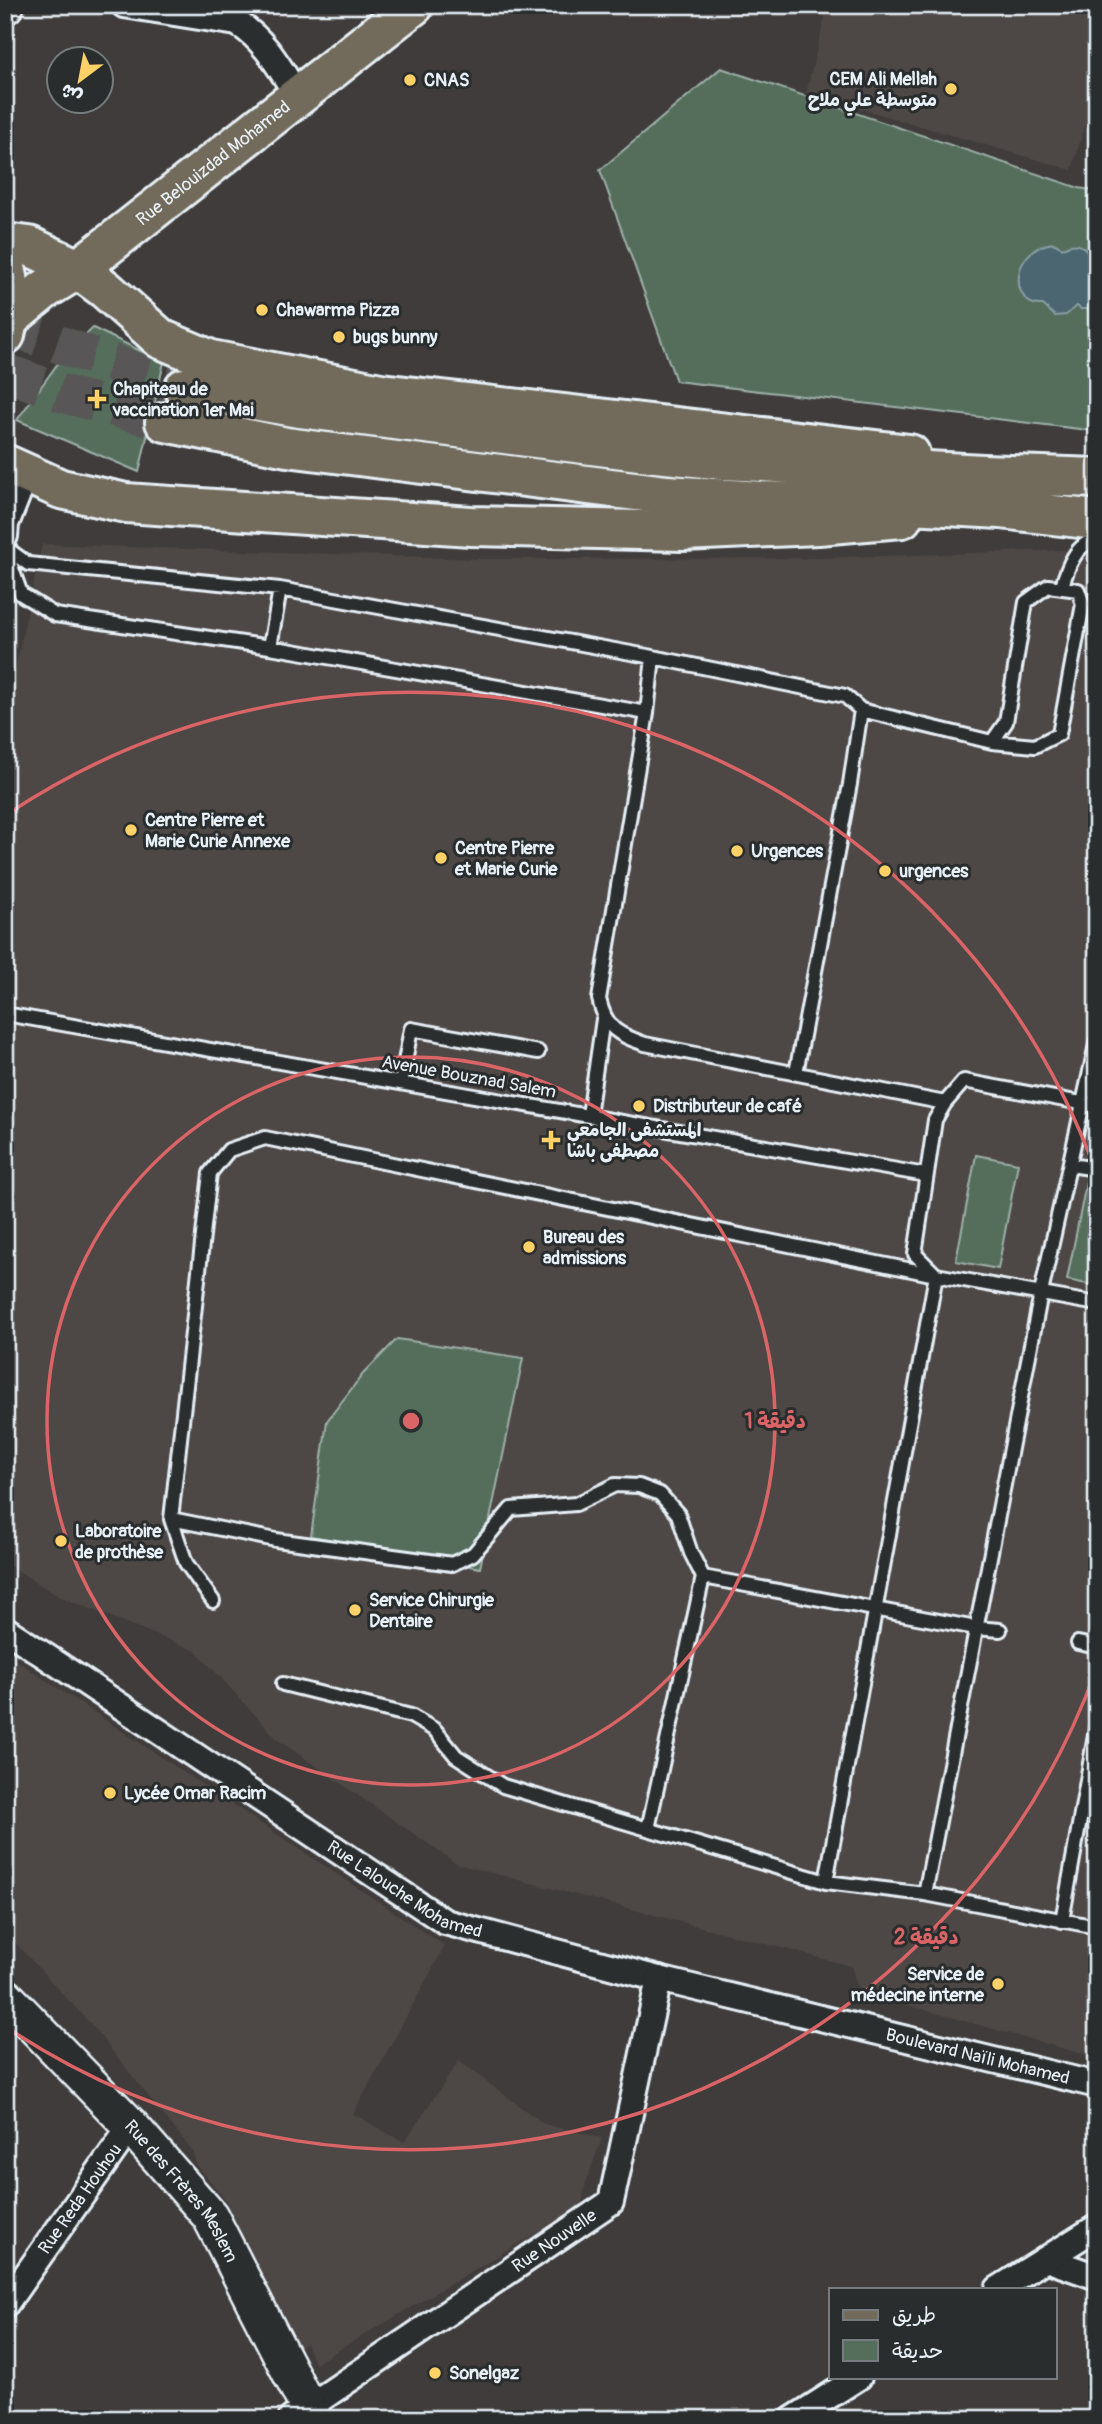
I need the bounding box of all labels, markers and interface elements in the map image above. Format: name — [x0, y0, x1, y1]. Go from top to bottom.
north arrow — [46, 46, 116, 116]
place label: CEM Ali Mellah متوسطة علي ملاح — [808, 68, 938, 116]
place label: CNAS — [424, 69, 469, 92]
marker: CNAS — [402, 72, 418, 88]
text: ش — [56, 78, 87, 109]
marker: CEM Ali Mellah متوسطة علي ملاح — [943, 81, 959, 97]
street label: Rue Belouizdad Mohamed — [131, 95, 295, 231]
place label: Chawarma Pizza — [276, 299, 400, 322]
marker: Chawarma Pizza — [254, 302, 270, 318]
place label: bugs bunny — [353, 326, 438, 349]
marker: bugs bunny — [331, 329, 347, 345]
place label: Chapiteau de vaccination 1er Mai — [112, 378, 254, 422]
marker: Chapiteau de vaccination 1er Mai — [87, 389, 107, 409]
place label: Centre Pierre et Marie Curie Annexe — [145, 809, 291, 853]
marker: Centre Pierre et Marie Curie Annexe — [123, 822, 139, 838]
place label: Centre Pierre et Marie Curie — [454, 837, 559, 881]
place label: Urgences — [751, 840, 824, 863]
marker: Urgences — [729, 843, 745, 859]
marker: Centre Pierre et Marie Curie — [433, 850, 449, 866]
place label: urgences — [899, 860, 969, 883]
marker: urgences — [877, 863, 893, 879]
street label: Avenue Bouznad Salem — [380, 1050, 558, 1104]
place label: Distributeur de café — [653, 1095, 802, 1118]
marker: Distributeur de café — [631, 1098, 647, 1114]
place label: المستشفى الجامعي مصطفى باشا — [567, 1119, 701, 1163]
marker: المستشفى الجامعي مصطفى باشا — [541, 1130, 561, 1150]
place label: Bureau des admissions — [543, 1226, 627, 1270]
marker: Bureau des admissions — [521, 1239, 537, 1255]
text: 1 دقيقة — [744, 1408, 806, 1435]
centre of rings — [399, 1409, 423, 1433]
place label: Laboratoire de prothèse — [75, 1520, 164, 1564]
marker: Laboratoire de prothèse — [53, 1533, 69, 1549]
place label: Service Chirurgie Dentaire — [369, 1589, 495, 1633]
marker: Service Chirurgie Dentaire — [347, 1602, 363, 1618]
place label: Lycée Omar Racim — [124, 1782, 266, 1805]
marker: Lycée Omar Racim — [102, 1785, 118, 1801]
street label: Rue Lalouche Mohamed — [323, 1835, 485, 1943]
text: 2 دقيقة — [894, 1924, 958, 1951]
place label: Service de médecine interne — [851, 1963, 985, 2007]
marker: Service de médecine interne — [990, 1976, 1006, 1992]
street label: Boulevard Naïli Mohamed — [883, 2023, 1072, 2089]
street label: Rue des Frères Meslem — [119, 2115, 243, 2266]
street label: Rue Reda Houhou — [33, 2139, 127, 2258]
street label: Rue Nouvelle — [507, 2204, 601, 2277]
legend — [829, 2288, 1056, 2378]
text: طريق — [892, 2302, 936, 2329]
text: حديقة — [892, 2338, 943, 2365]
place label: Sonelgaz — [449, 2362, 520, 2385]
marker: Sonelgaz — [427, 2365, 443, 2381]

